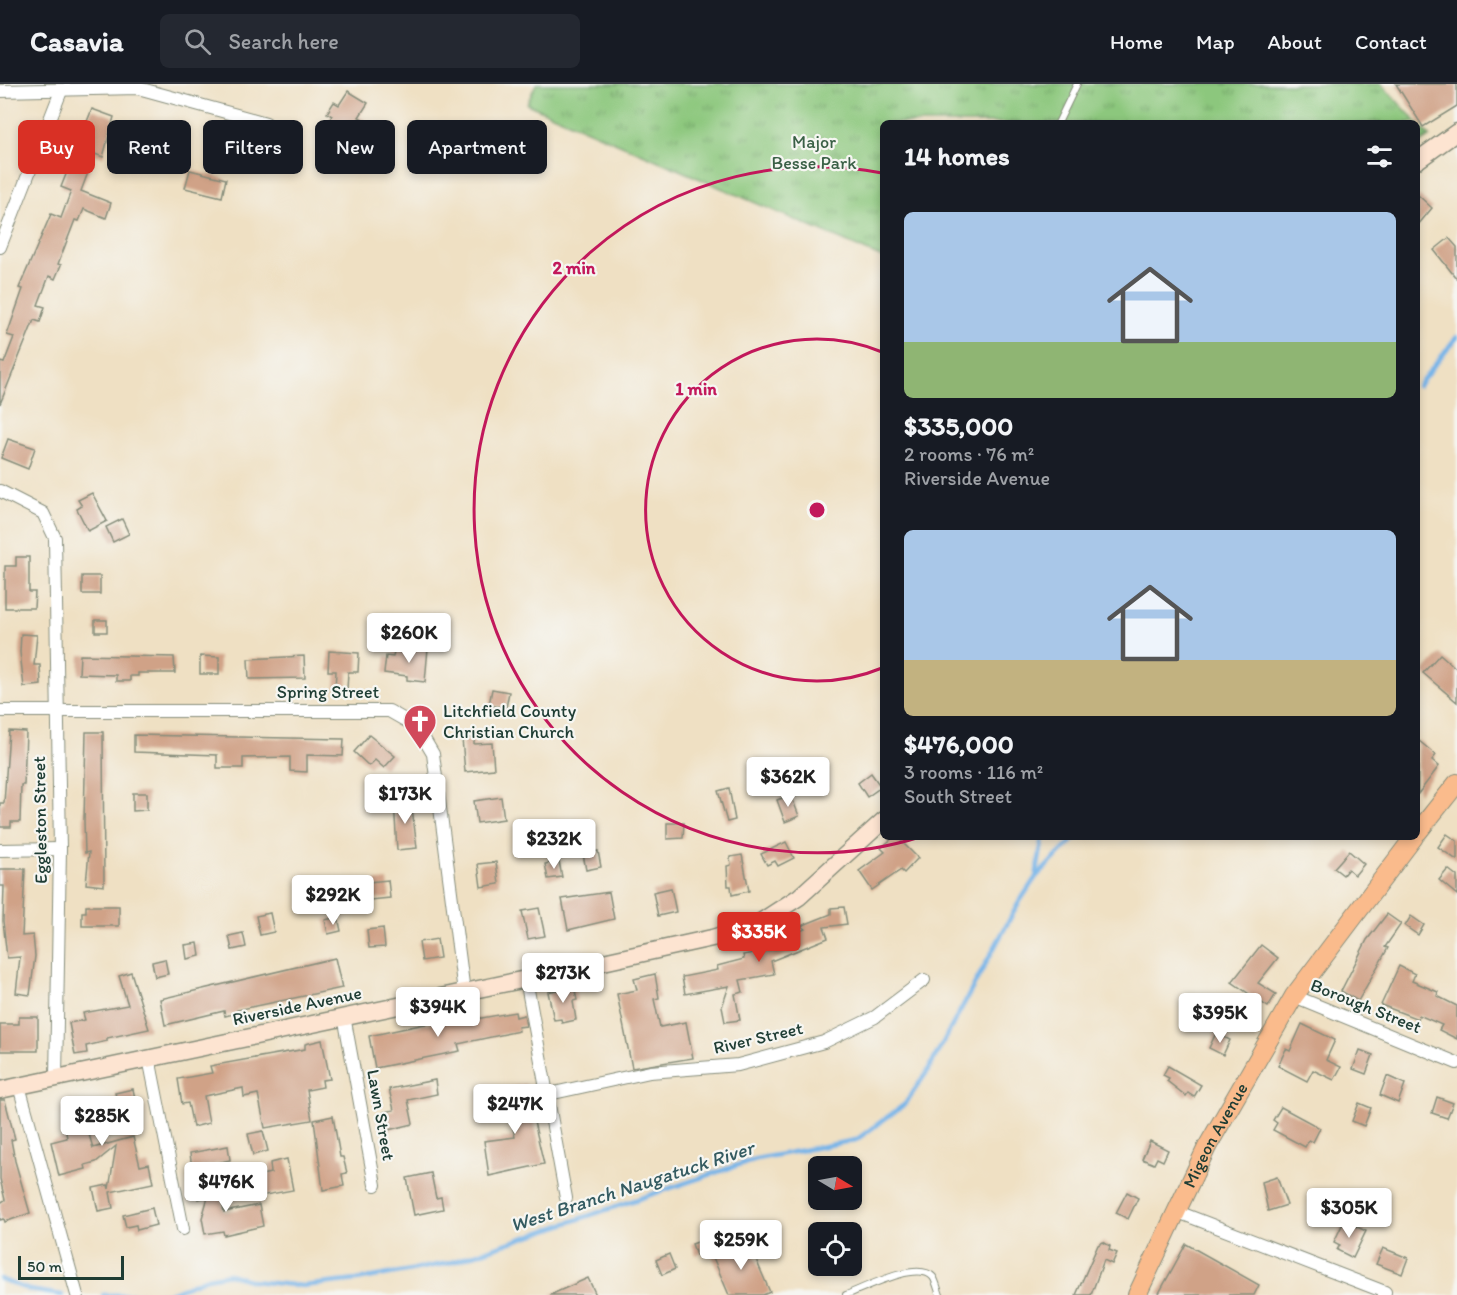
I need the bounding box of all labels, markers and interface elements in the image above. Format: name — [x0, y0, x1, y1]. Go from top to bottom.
search box — [160, 14, 580, 68]
text: Casavia — [30, 24, 124, 58]
icon: search — [181, 25, 214, 58]
text: Search here — [229, 28, 339, 55]
text: Home — [1110, 29, 1163, 54]
text: Map — [1196, 29, 1235, 54]
text: About — [1268, 29, 1322, 54]
text: Contact — [1355, 29, 1427, 54]
chip: Buy — [18, 120, 95, 174]
chip: Rent — [107, 120, 191, 174]
chip: Filters — [203, 120, 303, 174]
chip: New — [315, 120, 395, 174]
chip: Apartment — [407, 120, 547, 174]
park label: Major Besse Park — [772, 131, 857, 174]
text: 14 homes — [904, 140, 1010, 172]
icon: filters — [1363, 140, 1396, 173]
icon: home — [1096, 251, 1204, 359]
text: 2 min — [553, 257, 596, 279]
text: 1 min — [675, 378, 717, 400]
text: $335,000 — [904, 410, 1013, 442]
text: 2 rooms · 76 m² — [904, 442, 1034, 466]
text: Riverside Avenue — [904, 466, 1050, 490]
centre of rings — [807, 500, 827, 520]
icon: home — [1096, 569, 1204, 677]
pin: $260K — [367, 613, 451, 664]
text: $260K — [381, 620, 437, 644]
street label: Spring Street — [277, 681, 379, 703]
place label: Litchfield County Christian Church — [443, 700, 577, 743]
church icon: Litchfield County Christian Church — [402, 703, 438, 750]
text: $476,000 — [904, 728, 1014, 760]
street label: Eggleston Street — [28, 756, 52, 884]
pin: $362K — [746, 757, 830, 808]
text: 3 rooms · 116 m² — [904, 760, 1043, 784]
text: $362K — [761, 764, 815, 788]
pin: $173K — [363, 774, 447, 825]
text: $173K — [378, 781, 432, 805]
text: South Street — [904, 784, 1012, 808]
pin: $232K — [512, 819, 596, 870]
text: $232K — [527, 826, 581, 850]
pin: $292K — [291, 875, 375, 926]
text: $292K — [306, 882, 360, 906]
pin: $335K — [717, 912, 801, 963]
text: $335K — [731, 919, 787, 943]
pin: $273K — [521, 953, 605, 1004]
text: $273K — [536, 960, 590, 984]
street label: Borough Street — [1307, 974, 1425, 1038]
street label: Riverside Avenue — [230, 982, 364, 1030]
pin: $394K — [396, 987, 480, 1038]
pin: $395K — [1178, 993, 1262, 1044]
text: $394K — [410, 994, 466, 1018]
text: $395K — [1193, 1000, 1247, 1024]
street label: River Street — [711, 1017, 805, 1059]
street label: Lawn Street — [362, 1068, 400, 1163]
street label: Migeon Avenue — [1178, 1079, 1253, 1191]
pin: $247K — [473, 1084, 557, 1135]
text: $247K — [487, 1091, 543, 1115]
pin: $285K — [60, 1096, 144, 1147]
text: $285K — [75, 1103, 129, 1127]
water label: West Branch Naugatuck River — [507, 1135, 759, 1237]
north arrow — [808, 1156, 862, 1210]
map controls — [808, 1156, 862, 1276]
pin: $476K — [184, 1162, 268, 1213]
text: $476K — [198, 1169, 254, 1193]
pin: $305K — [1307, 1188, 1391, 1239]
text: $305K — [1321, 1195, 1377, 1219]
pin: $259K — [699, 1220, 783, 1271]
button: locate — [808, 1222, 862, 1276]
text: $259K — [714, 1227, 768, 1251]
scale bar — [18, 1253, 124, 1280]
text: 50 m — [27, 1257, 62, 1276]

